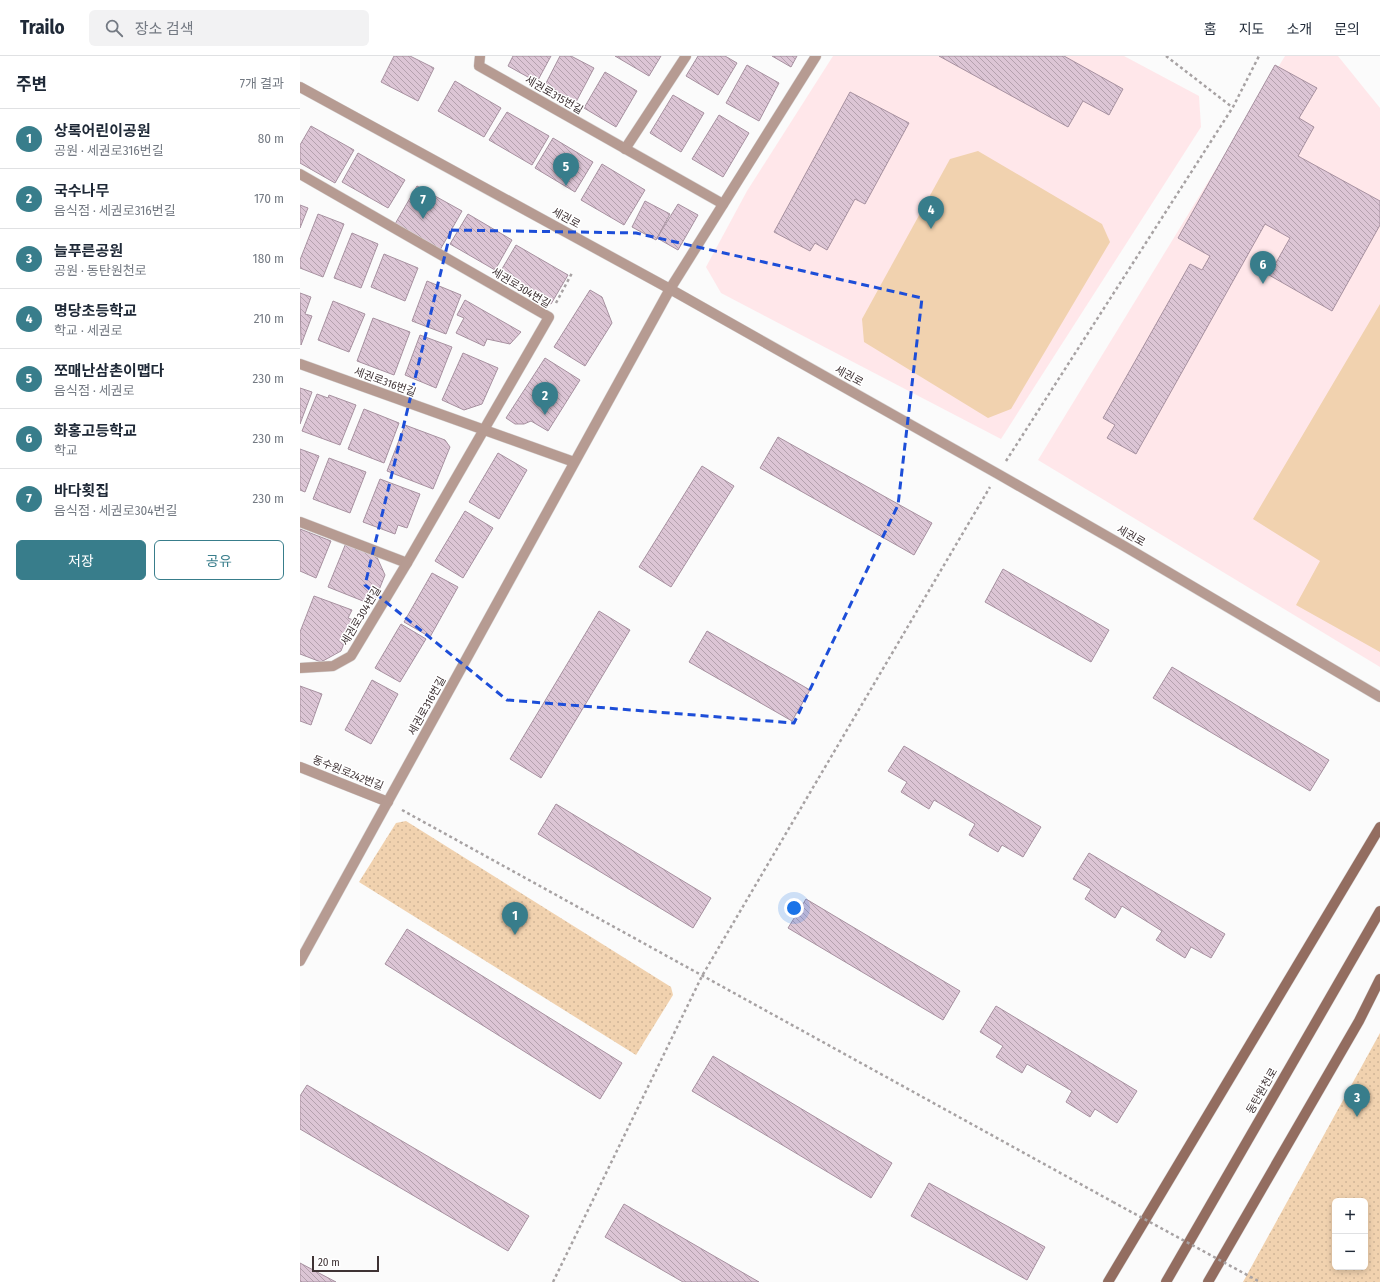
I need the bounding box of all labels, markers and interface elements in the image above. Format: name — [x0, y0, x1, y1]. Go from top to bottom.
search box — [89, 10, 369, 46]
text: Trailo — [20, 16, 65, 39]
icon: search — [103, 17, 125, 39]
text: 장소 검색 — [135, 20, 193, 38]
text: 홈 — [1204, 21, 1217, 38]
text: 지도 — [1239, 21, 1264, 38]
text: 소개 — [1286, 21, 1312, 38]
text: 문의 — [1334, 21, 1360, 38]
street label: 세권로315번길 — [523, 73, 585, 117]
text: 주변 — [16, 74, 47, 95]
text: 7개 결과 — [240, 76, 284, 91]
text: 상록어린이공원 — [54, 122, 151, 140]
text: 1 — [26, 131, 32, 146]
text: 80 m — [258, 131, 284, 146]
text: 공원 · 세권로316번길 — [54, 143, 164, 158]
pin: 5 — [553, 153, 579, 186]
text: 국수나무 — [54, 182, 109, 200]
pin: 7 — [410, 186, 436, 219]
text: 2 — [26, 191, 32, 206]
text: 170 m — [254, 191, 284, 206]
pin: 4 — [918, 196, 944, 229]
text: 음식점 · 세권로316번길 — [54, 203, 176, 218]
street label: 세권로 — [550, 205, 582, 231]
text: 늘푸른공원 — [54, 242, 123, 260]
text: 3 — [26, 251, 32, 266]
text: 180 m — [253, 251, 284, 266]
pin: 6 — [1250, 251, 1276, 284]
text: 공원 · 동탄원천로 — [54, 263, 147, 278]
street label: 세권로304번길 — [489, 265, 553, 311]
text: 명당초등학교 — [54, 302, 137, 320]
text: 4 — [26, 311, 32, 326]
text: 210 m — [254, 311, 284, 326]
text: 학교 · 세권로 — [54, 323, 123, 338]
text: 쪼매난삼촌이맵다 — [54, 362, 164, 380]
street label: 세권로 — [833, 363, 865, 389]
street label: 세권로316번길 — [352, 365, 418, 399]
text: 5 — [26, 371, 32, 386]
text: 230 m — [253, 371, 284, 386]
pin: 2 — [532, 382, 558, 415]
text: 음식점 · 세권로 — [54, 383, 135, 398]
text: 화홍고등학교 — [54, 422, 137, 440]
text: 6 — [26, 431, 32, 446]
text: 230 m — [253, 431, 284, 446]
text: 학교 — [54, 443, 78, 458]
text: 바다횟집 — [54, 482, 109, 500]
text: 7 — [26, 491, 32, 506]
text: 230 m — [253, 491, 284, 506]
text: 음식점 · 세권로304번길 — [54, 503, 177, 518]
street label: 세권로 — [1115, 523, 1147, 549]
button: 저장 — [16, 540, 146, 580]
button: 공유 — [154, 540, 284, 580]
street label: 세권로304번길 — [338, 584, 384, 648]
street label: 세권로316번길 — [406, 674, 448, 738]
street label: 동수원로242번길 — [311, 753, 385, 793]
your location — [784, 898, 804, 918]
pin: 1 — [502, 902, 528, 935]
street label: 동탄원천로 — [1244, 1066, 1280, 1116]
pin: 3 — [1344, 1084, 1370, 1117]
map controls — [1332, 1198, 1368, 1270]
button: + — [1332, 1198, 1368, 1234]
button: − — [1332, 1234, 1368, 1270]
scale bar — [312, 1254, 379, 1273]
text: 20 m — [318, 1256, 340, 1269]

